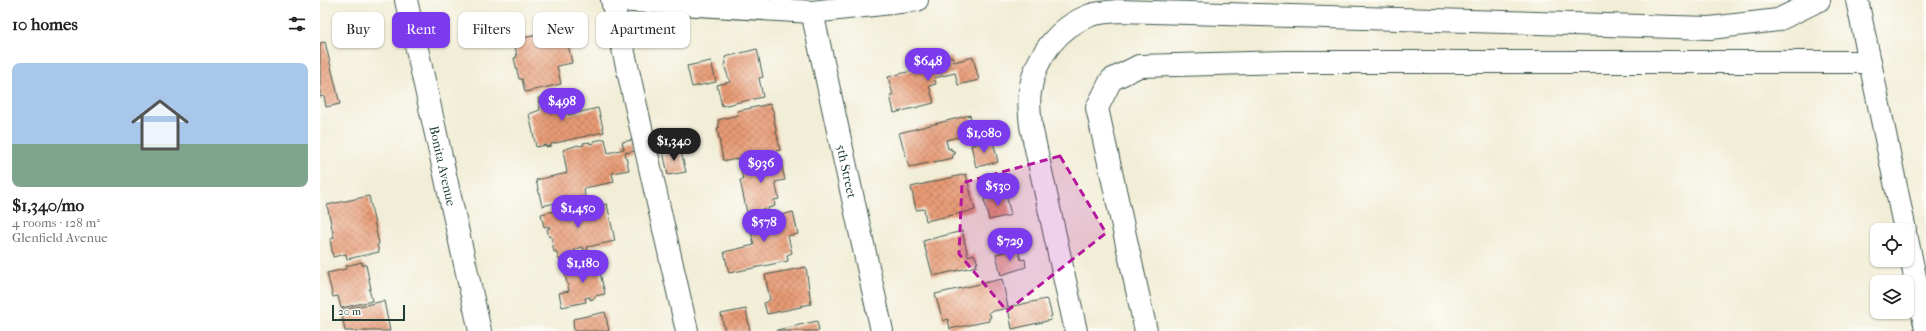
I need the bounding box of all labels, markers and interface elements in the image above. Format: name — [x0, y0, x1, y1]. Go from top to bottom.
chip: Buy — [332, 12, 384, 48]
chip: Rent — [392, 12, 450, 48]
chip: Filters — [458, 12, 525, 48]
chip: New — [533, 12, 588, 48]
chip: Apartment — [596, 12, 690, 48]
icon: filters — [286, 13, 308, 35]
text: 10 homes — [12, 14, 78, 34]
pin: $648 — [904, 48, 952, 82]
text: $648 — [914, 53, 942, 68]
pin: $498 — [538, 88, 586, 122]
icon: home — [124, 89, 196, 161]
text: $498 — [548, 93, 576, 108]
pin: $1,080 — [951, 120, 1017, 154]
street label: Bonita Avenue — [427, 124, 459, 208]
text: $1,080 — [966, 125, 1002, 140]
pin: $1,340 — [641, 128, 707, 162]
text: $1,340 — [657, 133, 691, 148]
street label: 5th Street — [834, 143, 860, 200]
pin: $936 — [737, 150, 785, 184]
text: $936 — [748, 155, 774, 170]
pin: $530 — [974, 173, 1022, 207]
text: $530 — [985, 178, 1011, 193]
text: $1,340/mo — [12, 195, 84, 215]
pin: $1,450 — [545, 195, 611, 229]
text: $1,450 — [561, 200, 595, 215]
pin: $578 — [740, 209, 788, 243]
text: $578 — [751, 214, 777, 229]
text: 4 rooms · 128 m² — [12, 215, 100, 230]
map controls — [1870, 223, 1914, 319]
button: locate — [1870, 223, 1914, 267]
pin: $729 — [986, 228, 1034, 262]
text: Glenfield Avenue — [12, 230, 108, 245]
text: $729 — [997, 233, 1023, 248]
pin: $1,180 — [550, 250, 616, 284]
text: $1,180 — [567, 255, 599, 270]
button: layers — [1870, 275, 1914, 319]
scale bar — [332, 303, 405, 322]
text: 20 m — [338, 305, 361, 318]

